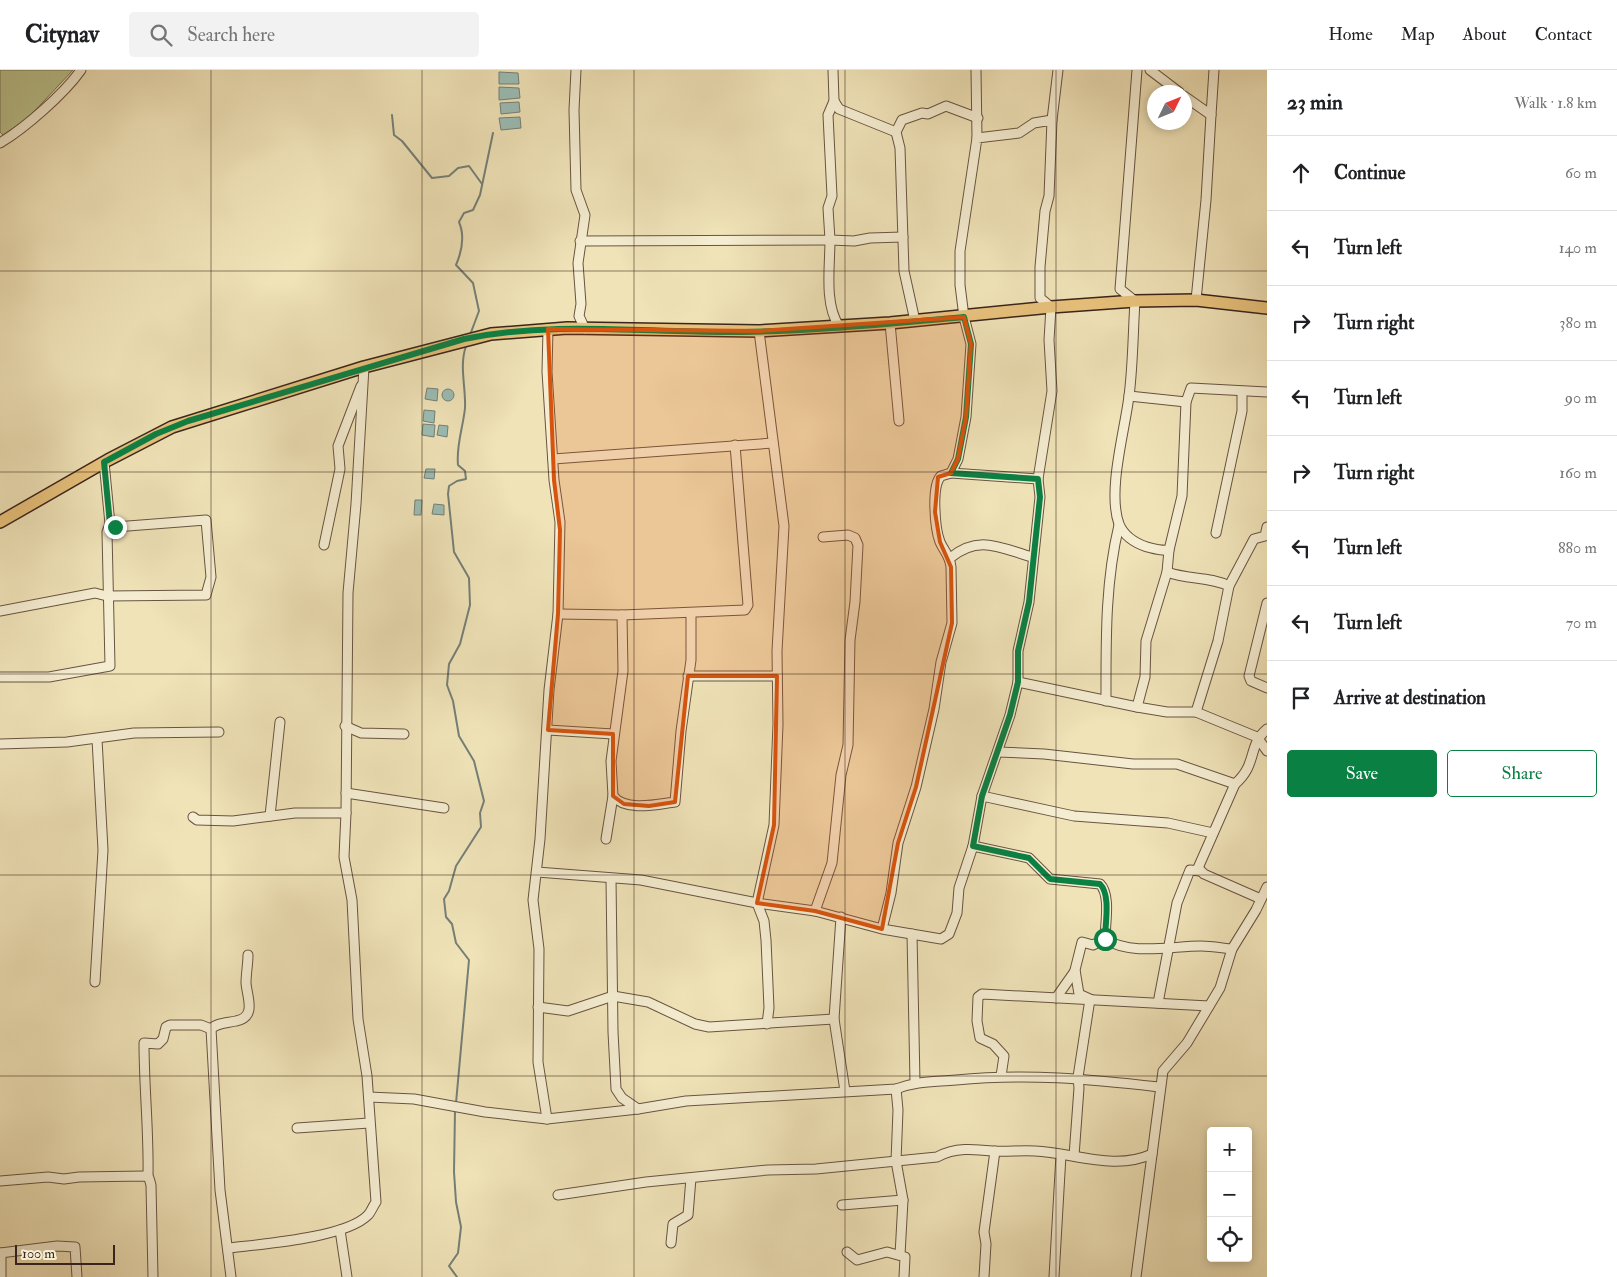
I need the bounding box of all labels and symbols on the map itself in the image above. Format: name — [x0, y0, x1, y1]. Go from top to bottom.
north arrow — [1147, 85, 1192, 130]
route end — [104, 516, 127, 539]
route start — [1094, 928, 1117, 951]
scale bar — [15, 1242, 115, 1265]

